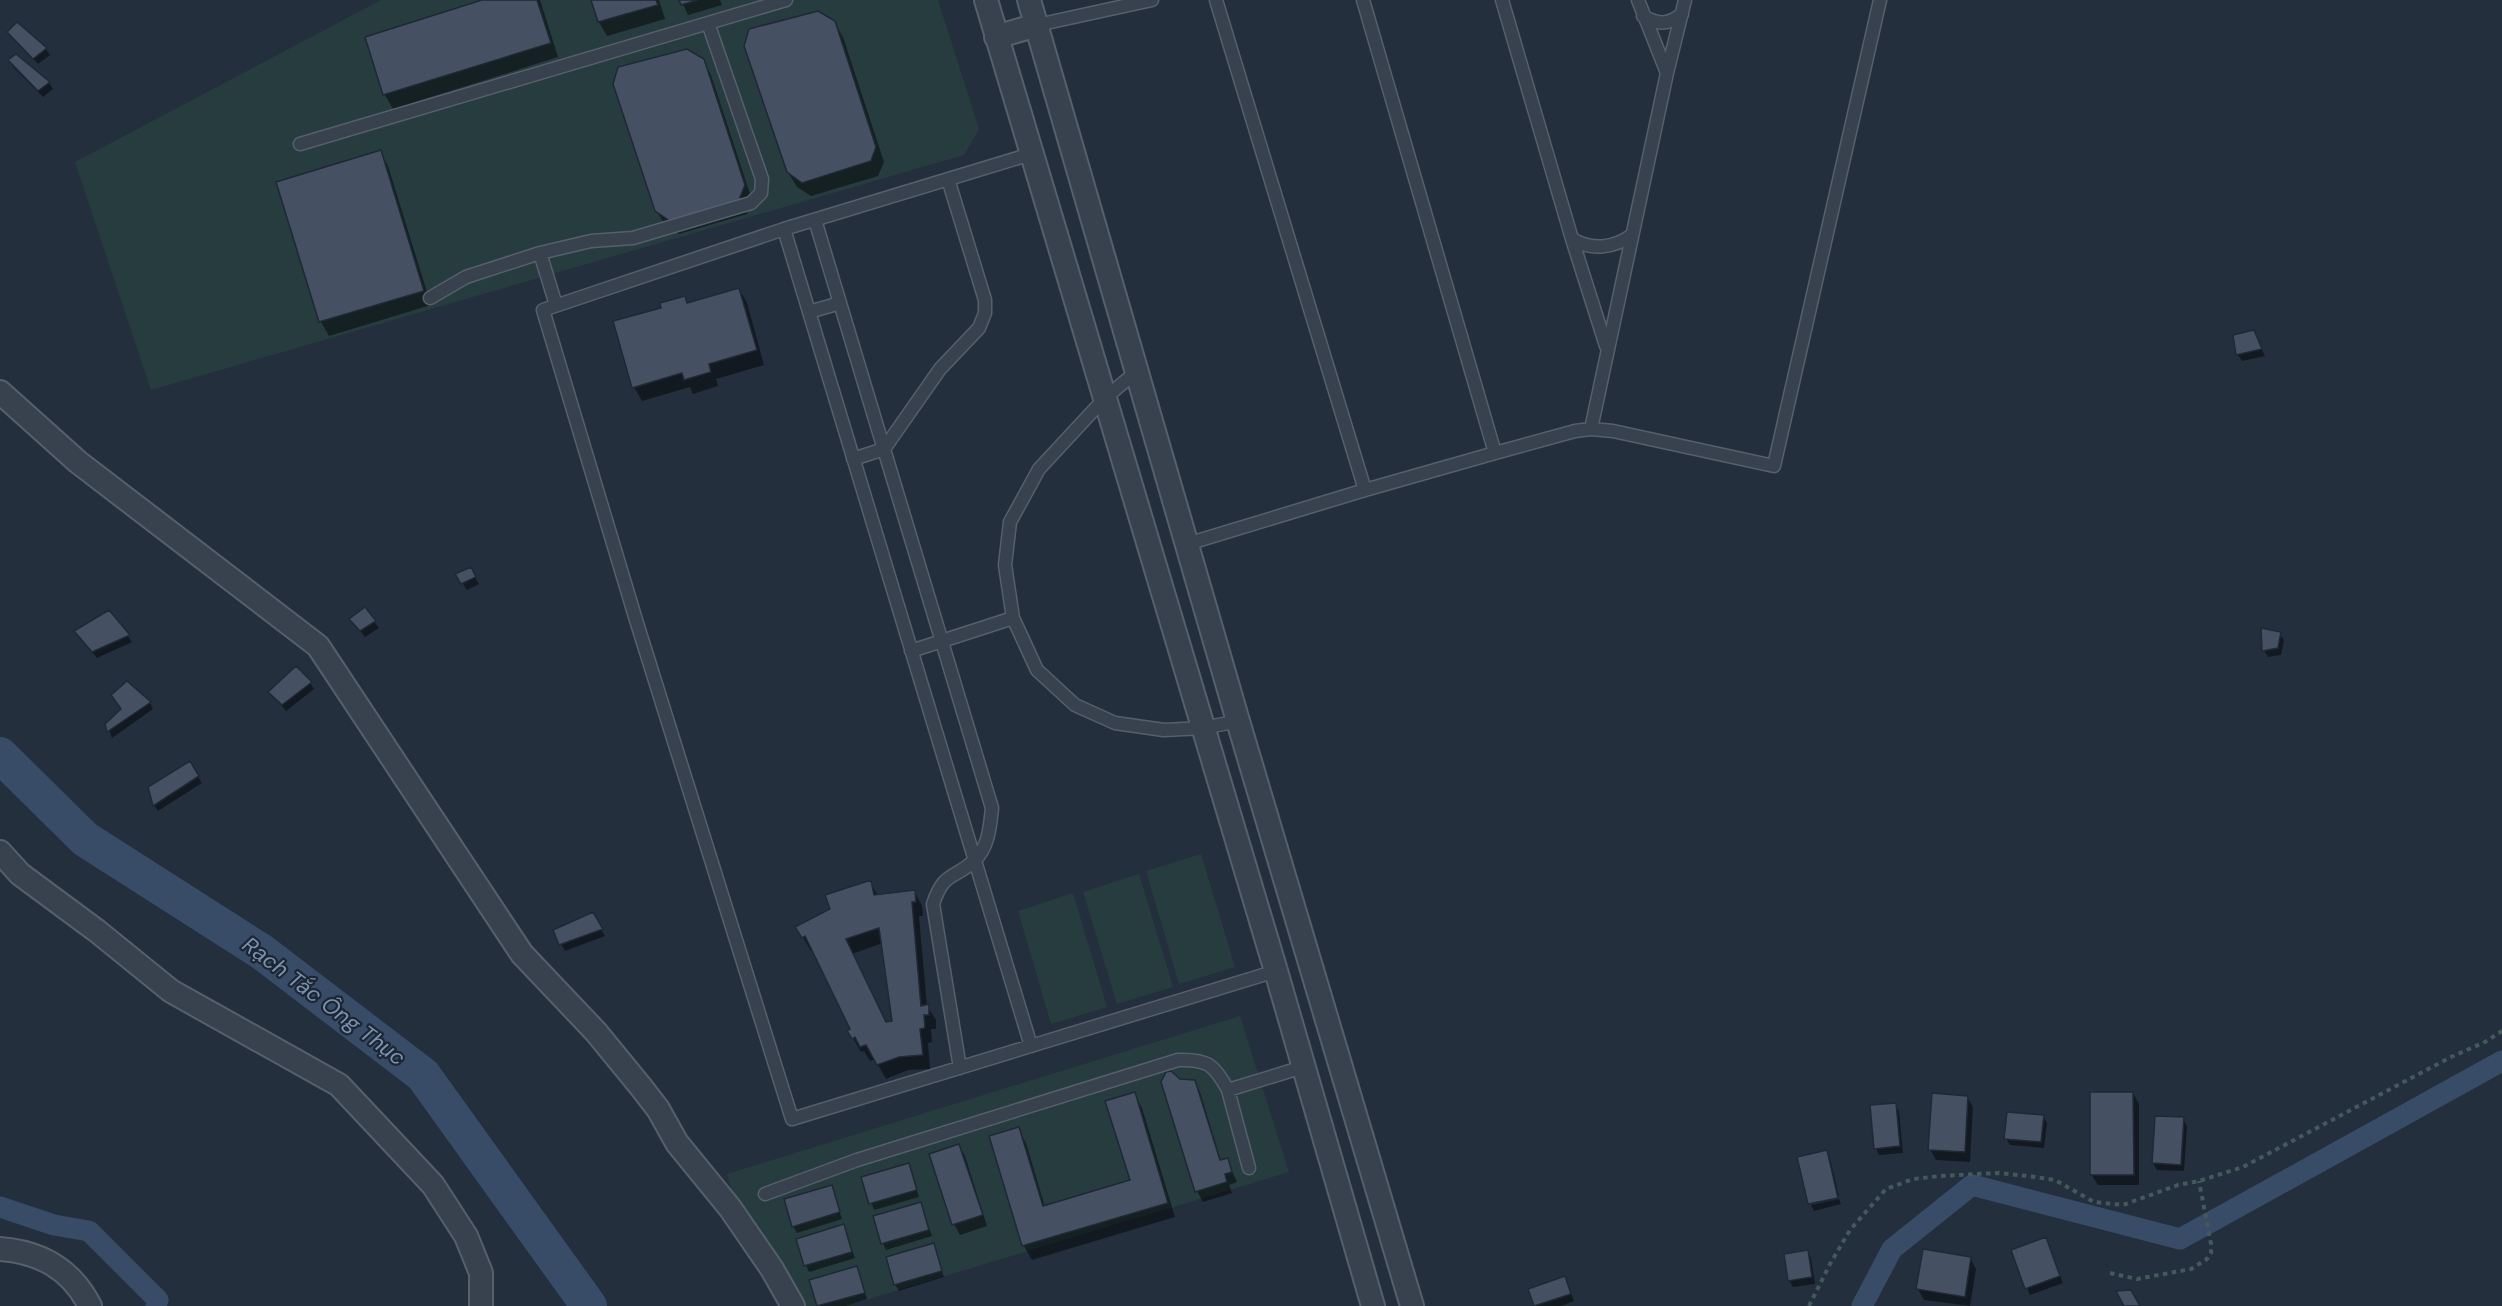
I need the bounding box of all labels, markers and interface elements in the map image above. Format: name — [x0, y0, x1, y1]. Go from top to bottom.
water label: Rạch Tắc Ông Thục — [237, 930, 411, 1072]

